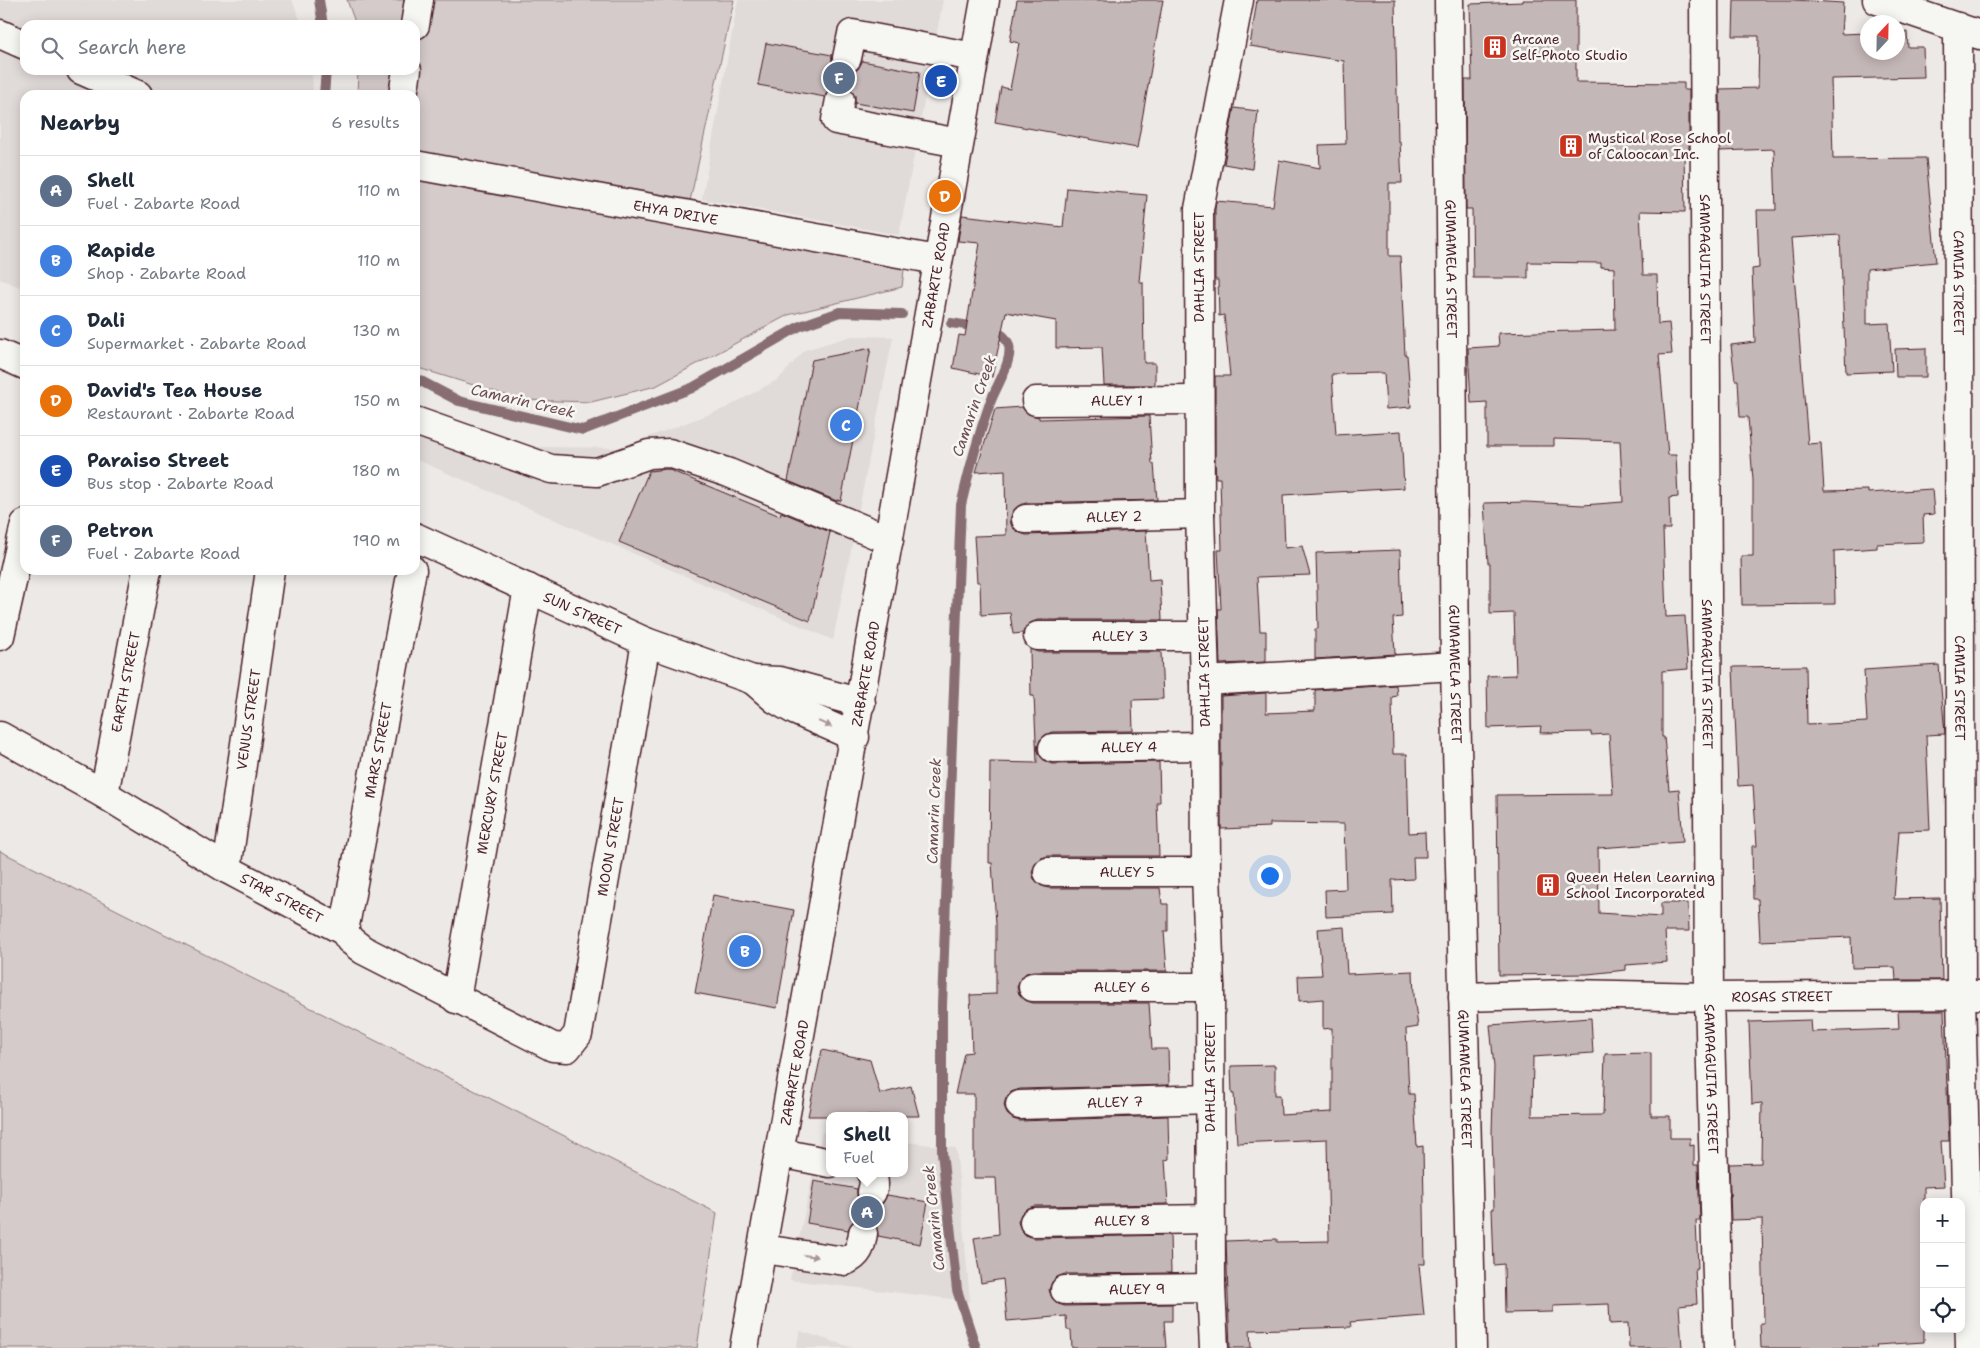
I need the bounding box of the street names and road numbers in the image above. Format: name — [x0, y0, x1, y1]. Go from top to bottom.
street label: SAMPAGUITA STREET — [1696, 194, 1715, 344]
street label: EHYA DRIVE — [632, 196, 720, 229]
street label: GUMAMELA STREET — [1442, 199, 1461, 339]
street label: DAHLIA STREET — [1190, 211, 1208, 322]
street label: ZABARTE ROAD — [918, 221, 954, 329]
street label: CAMIA STREET — [1950, 230, 1968, 336]
street label: ALLEY 1 — [1091, 391, 1143, 410]
street label: ALLEY 2 — [1086, 507, 1142, 526]
street label: SUN STREET — [541, 588, 625, 639]
street label: SAMPAGUITA STREET — [1698, 599, 1717, 749]
street label: GUMAMELA STREET — [1445, 604, 1466, 744]
street label: DAHLIA STREET — [1194, 616, 1214, 727]
street label: ZABARTE ROAD — [848, 620, 884, 728]
street label: ALLEY 3 — [1092, 627, 1148, 645]
street label: EARTH STREET — [107, 630, 144, 734]
street label: CAMIA STREET — [1951, 635, 1969, 741]
street label: VENUS STREET — [232, 667, 265, 771]
street label: MARS STREET — [360, 700, 396, 800]
street label: MERCURY STREET — [473, 730, 512, 856]
street label: ALLEY 4 — [1101, 738, 1157, 756]
street label: MOON STREET — [593, 795, 628, 898]
street label: ALLEY 5 — [1099, 863, 1155, 881]
street label: STAR STREET — [237, 869, 326, 927]
street label: ALLEY 6 — [1094, 978, 1150, 996]
street label: ROSAS STREET — [1731, 987, 1833, 1006]
street label: SAMPAGUITA STREET — [1700, 1004, 1722, 1155]
street label: GUMAMELA STREET — [1455, 1009, 1476, 1149]
street label: ZABARTE ROAD — [776, 1018, 813, 1127]
street label: DAHLIA STREET — [1201, 1021, 1219, 1132]
street label: ALLEY 7 — [1086, 1092, 1143, 1112]
street label: ALLEY 8 — [1094, 1211, 1150, 1230]
street label: ALLEY 9 — [1109, 1280, 1165, 1298]

